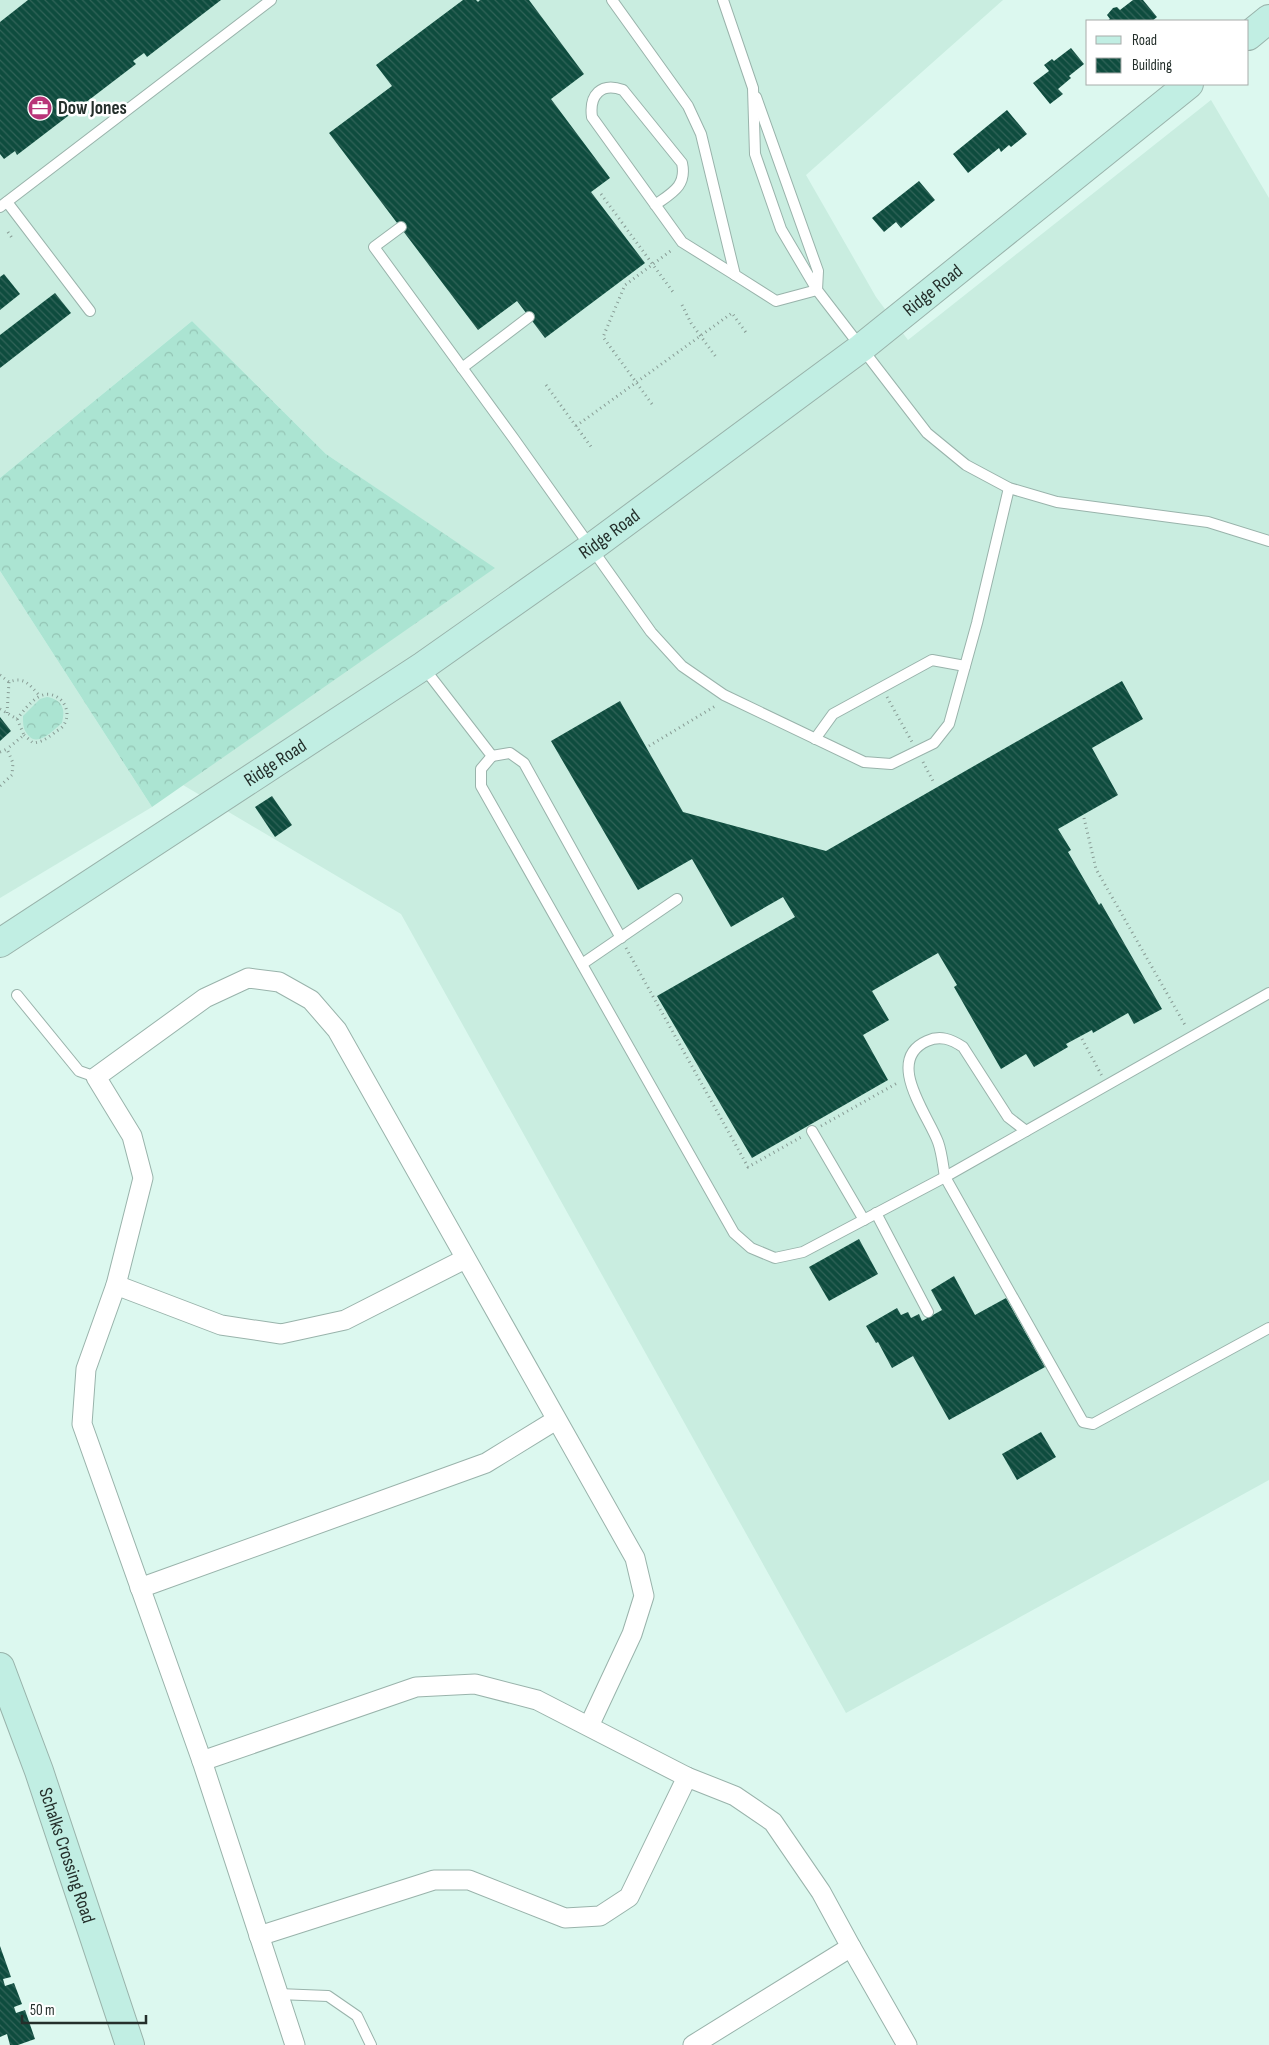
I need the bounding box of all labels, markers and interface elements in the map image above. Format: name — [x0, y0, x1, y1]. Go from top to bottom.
legend — [1086, 20, 1249, 85]
text: Road — [1132, 31, 1157, 50]
text: Building — [1132, 56, 1172, 75]
office icon: Dow Jones — [27, 95, 53, 121]
place label: Dow Jones — [58, 97, 127, 120]
street label: Ridge Road — [898, 259, 967, 321]
street label: Ridge Road — [574, 504, 644, 564]
street label: Ridge Road — [240, 734, 311, 792]
street label: Schalks Crossing Road — [34, 1785, 100, 1926]
scale bar — [22, 1992, 146, 2024]
text: 50 m — [30, 2001, 55, 2020]

